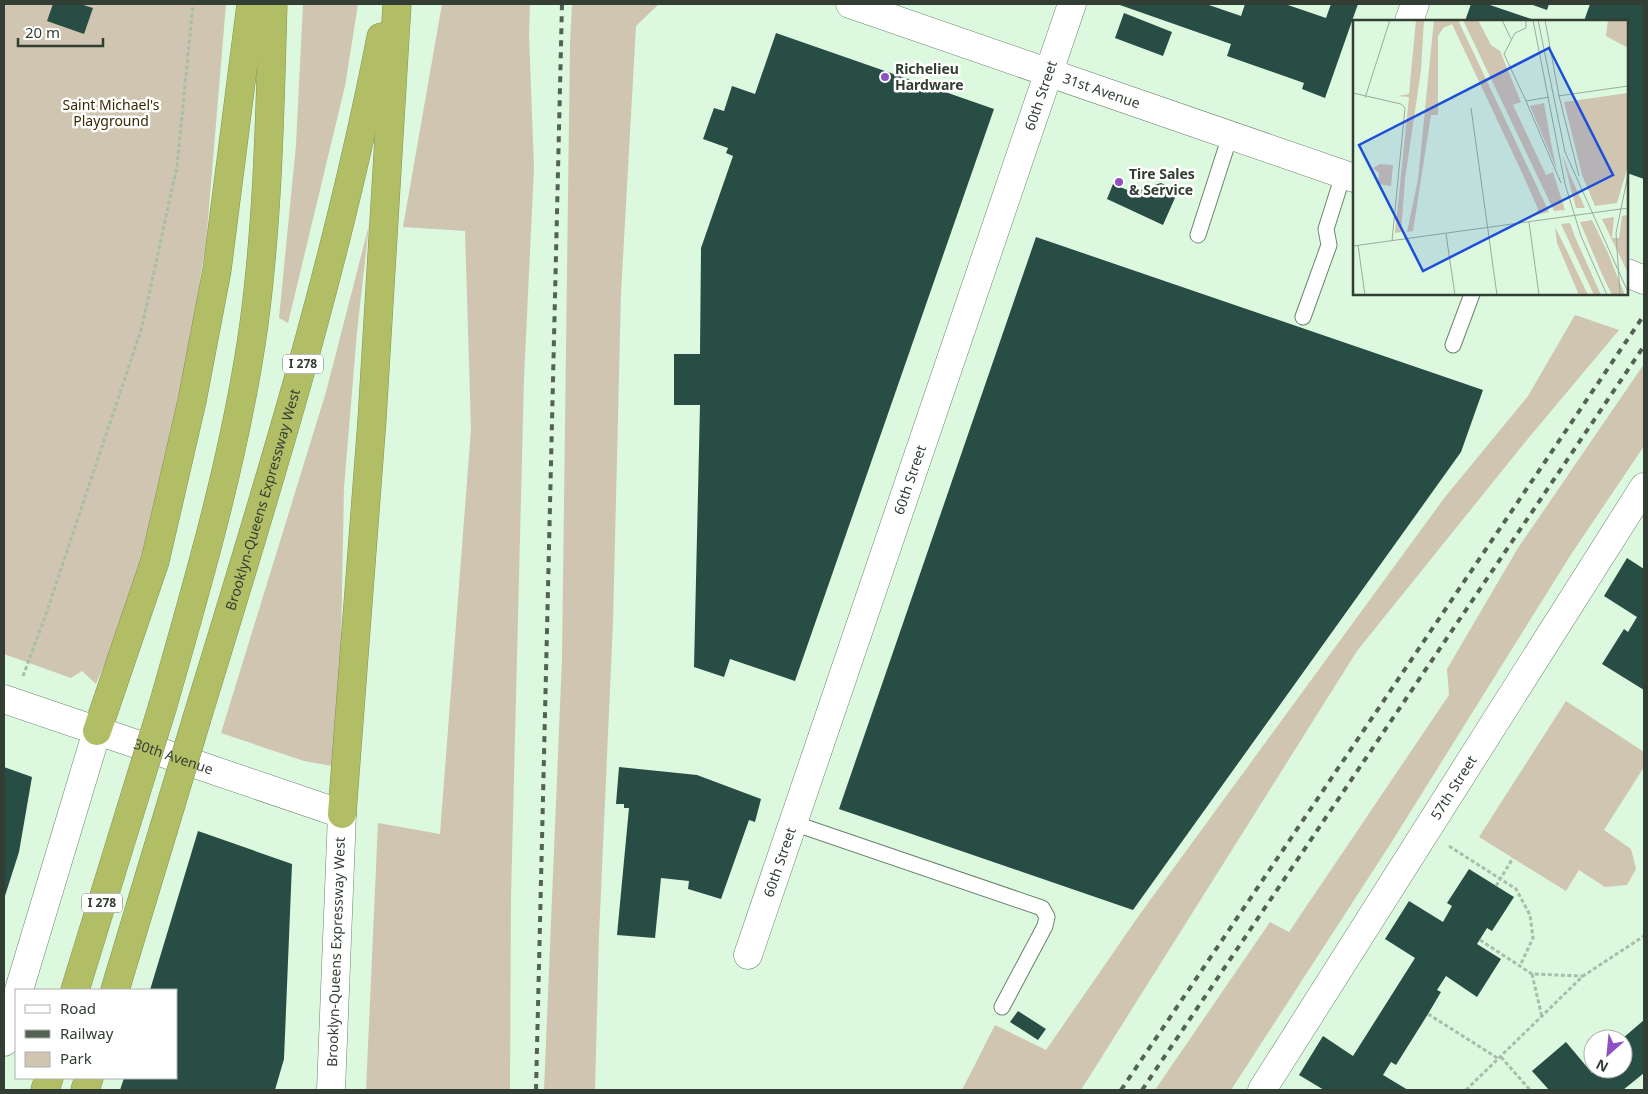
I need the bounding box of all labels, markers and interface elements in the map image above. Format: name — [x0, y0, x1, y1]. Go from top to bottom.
scale bar — [18, 15, 102, 47]
inset map — [1353, 20, 1628, 295]
text: 20 m — [25, 22, 60, 42]
street label: 60th Street — [1020, 58, 1061, 133]
place label: Richelieu Hardware — [895, 59, 964, 94]
street label: 31st Avenue — [1060, 68, 1143, 113]
marker: Richelieu Hardware — [879, 71, 891, 83]
park label: Saint Michael's Playground — [63, 95, 160, 130]
place label: Tire Sales & Service — [1129, 164, 1195, 199]
marker: Tire Sales & Service — [1113, 176, 1125, 188]
road number: I 278 — [283, 354, 323, 374]
street label: Brooklyn-Queens Expressway West — [221, 387, 304, 613]
street label: 60th Street — [889, 442, 930, 517]
street label: 30th Avenue — [131, 734, 216, 779]
street label: 57th Street — [1426, 752, 1481, 823]
street label: 60th Street — [758, 825, 800, 899]
street label: Brooklyn-Queens Expressway West — [322, 837, 349, 1067]
road number: I 278 — [82, 894, 122, 912]
legend — [15, 989, 178, 1079]
text: Road — [60, 998, 96, 1018]
text: Railway — [60, 1023, 114, 1043]
north arrow — [1583, 1029, 1633, 1079]
text: Park — [60, 1048, 92, 1068]
text: N — [1592, 1055, 1611, 1077]

